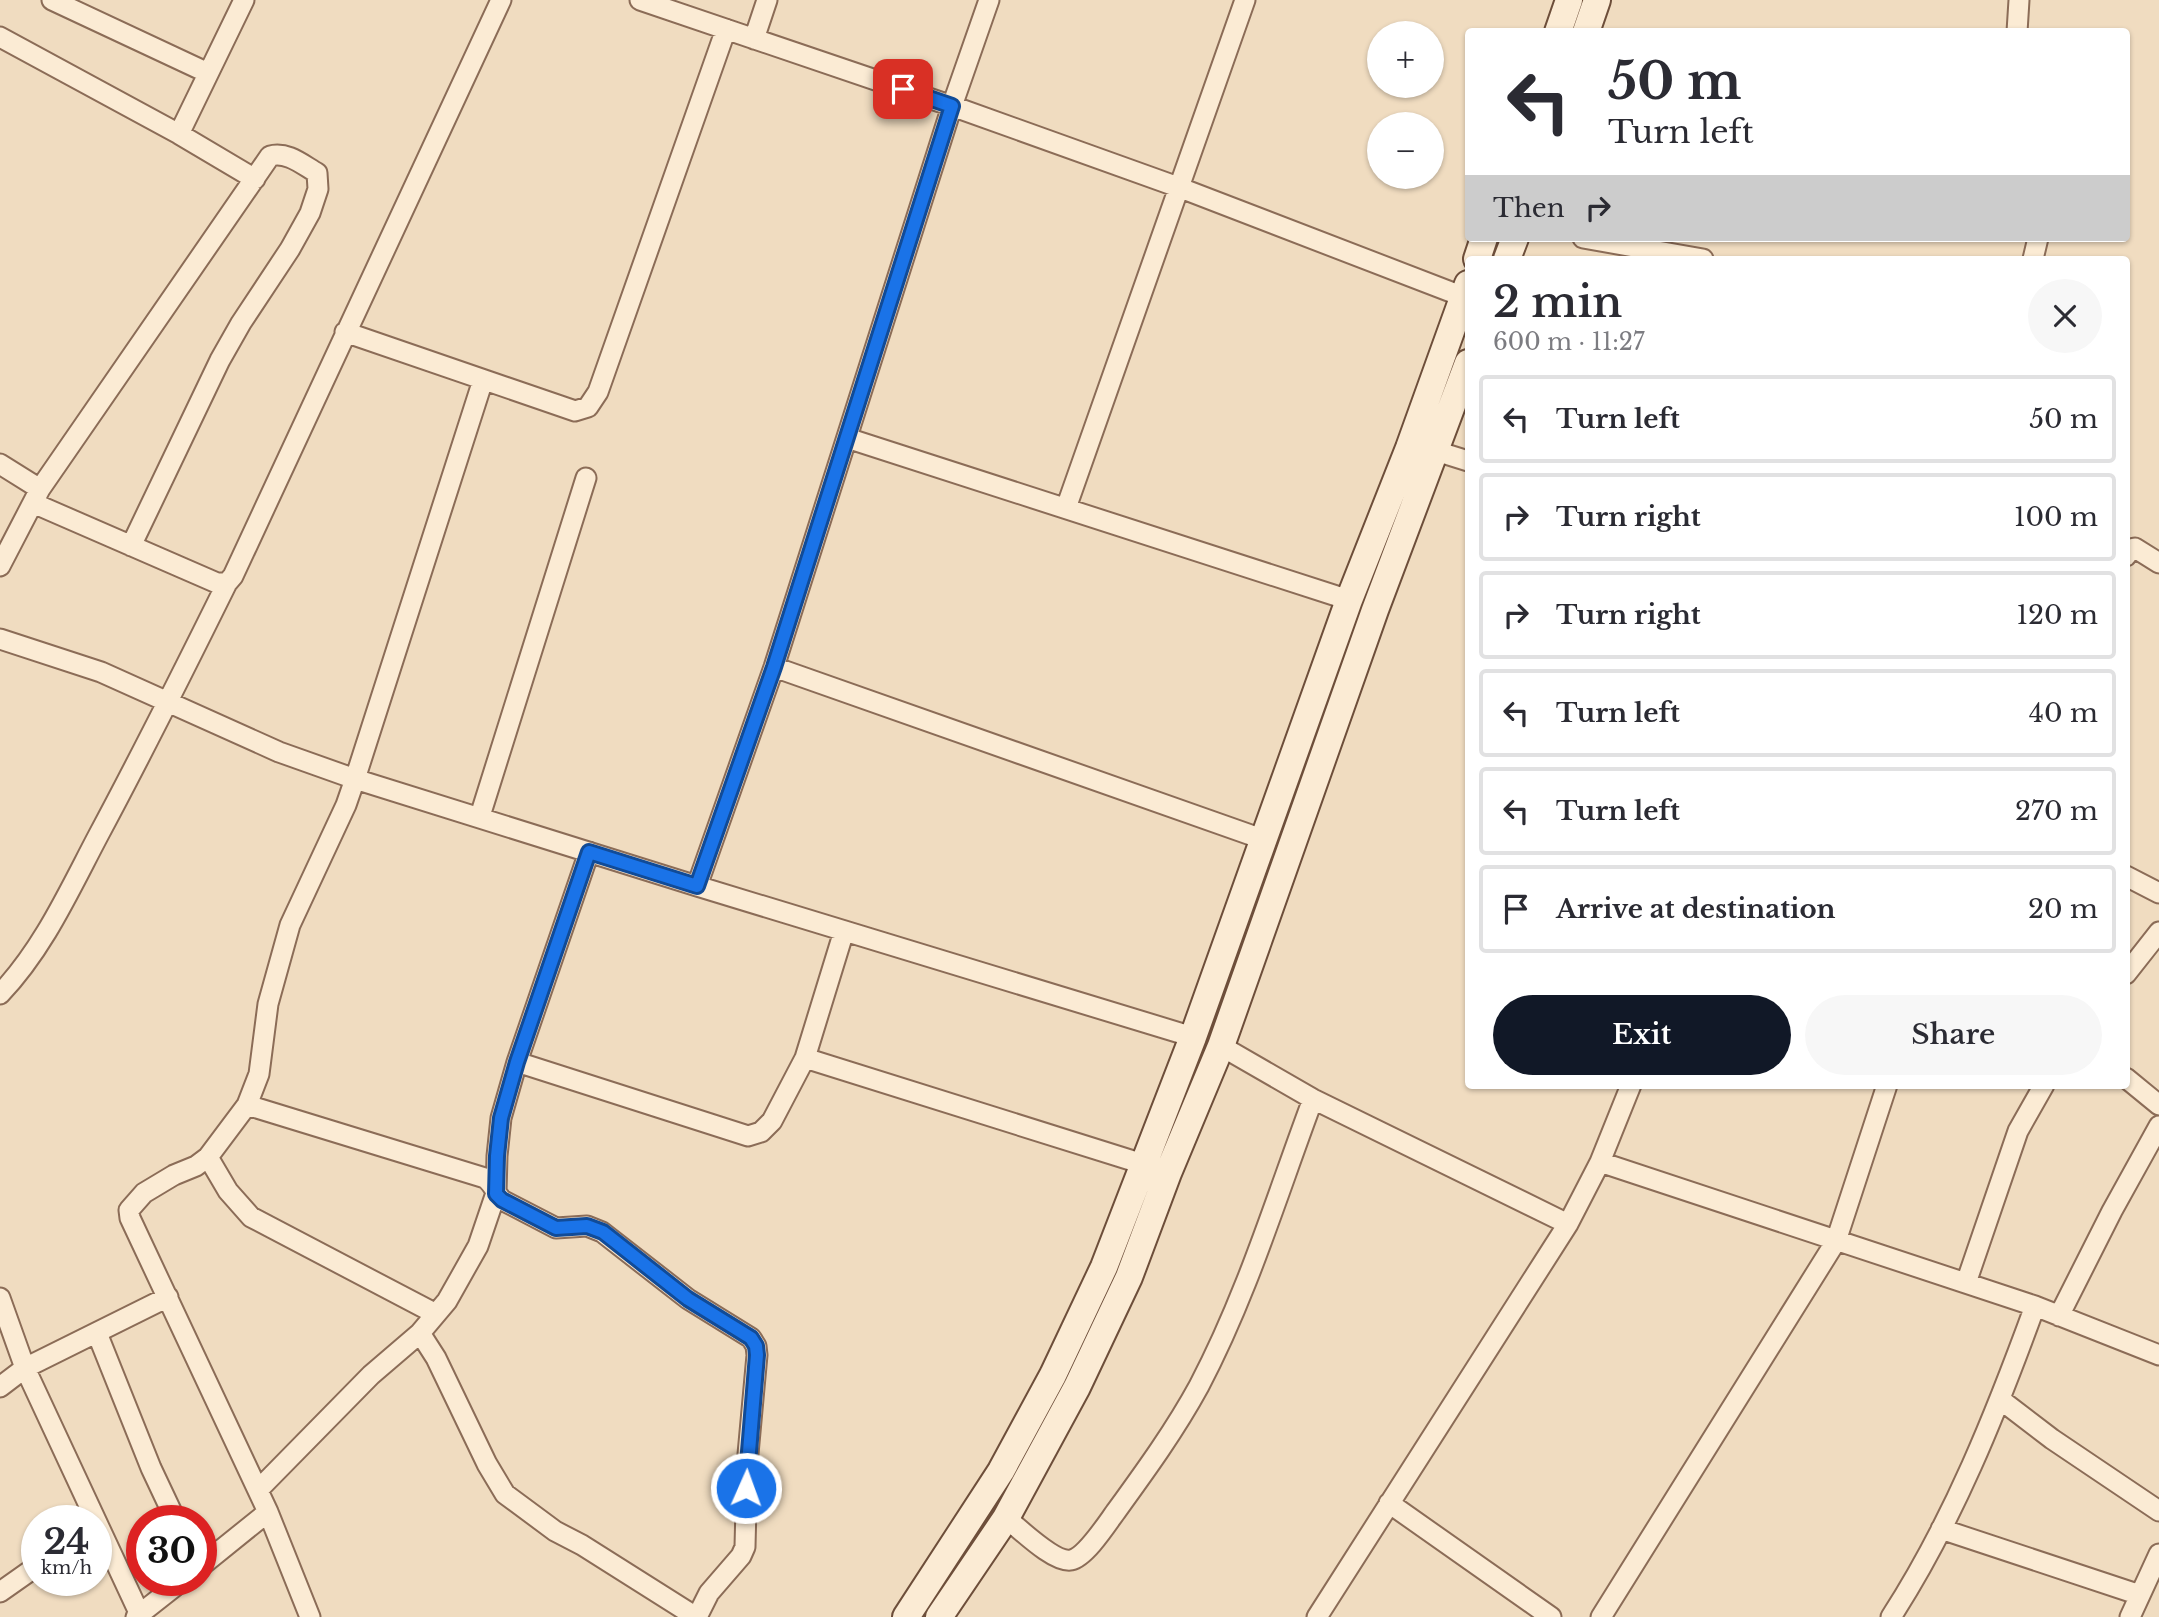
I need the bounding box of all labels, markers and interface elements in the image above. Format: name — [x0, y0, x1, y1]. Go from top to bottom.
map controls — [1367, 21, 1444, 189]
button: + — [1367, 21, 1444, 98]
text: 50 m — [1608, 51, 1741, 112]
icon: left — [1493, 56, 1584, 147]
pin — [873, 59, 933, 119]
icon: arrive — [884, 70, 922, 108]
button: − — [1367, 112, 1444, 189]
text: Turn left — [1608, 112, 1754, 152]
icon: right — [1579, 189, 1617, 227]
text: Then — [1493, 192, 1565, 224]
text: 2 min — [1493, 276, 1622, 328]
button: close — [2028, 279, 2102, 353]
text: 600 m · 11:27 — [1493, 328, 1644, 356]
icon: left — [1497, 400, 1535, 438]
text: Turn left — [1556, 403, 1680, 435]
text: 50 m — [2029, 403, 2098, 435]
icon: right — [1497, 498, 1535, 536]
text: Turn right — [1556, 501, 1701, 533]
text: 100 m — [2014, 501, 2098, 533]
icon: right — [1497, 596, 1535, 634]
text: Turn right — [1556, 599, 1701, 631]
text: 120 m — [2016, 599, 2098, 631]
icon: left — [1497, 694, 1535, 732]
text: Turn left — [1556, 697, 1680, 729]
text: 40 m — [2029, 697, 2098, 729]
icon: left — [1497, 792, 1535, 830]
text: Turn left — [1556, 795, 1680, 827]
text: 270 m — [2015, 795, 2098, 827]
icon: arrive — [1497, 890, 1535, 928]
text: Arrive at destination — [1556, 893, 1836, 925]
text: 20 m — [2028, 893, 2098, 925]
button: Exit — [1493, 995, 1791, 1075]
button: Share — [1805, 995, 2102, 1075]
position arrow — [709, 1451, 783, 1525]
speed limit sign: 30 — [126, 1505, 217, 1596]
text: 24 — [43, 1520, 90, 1563]
text: km/h — [41, 1557, 92, 1579]

